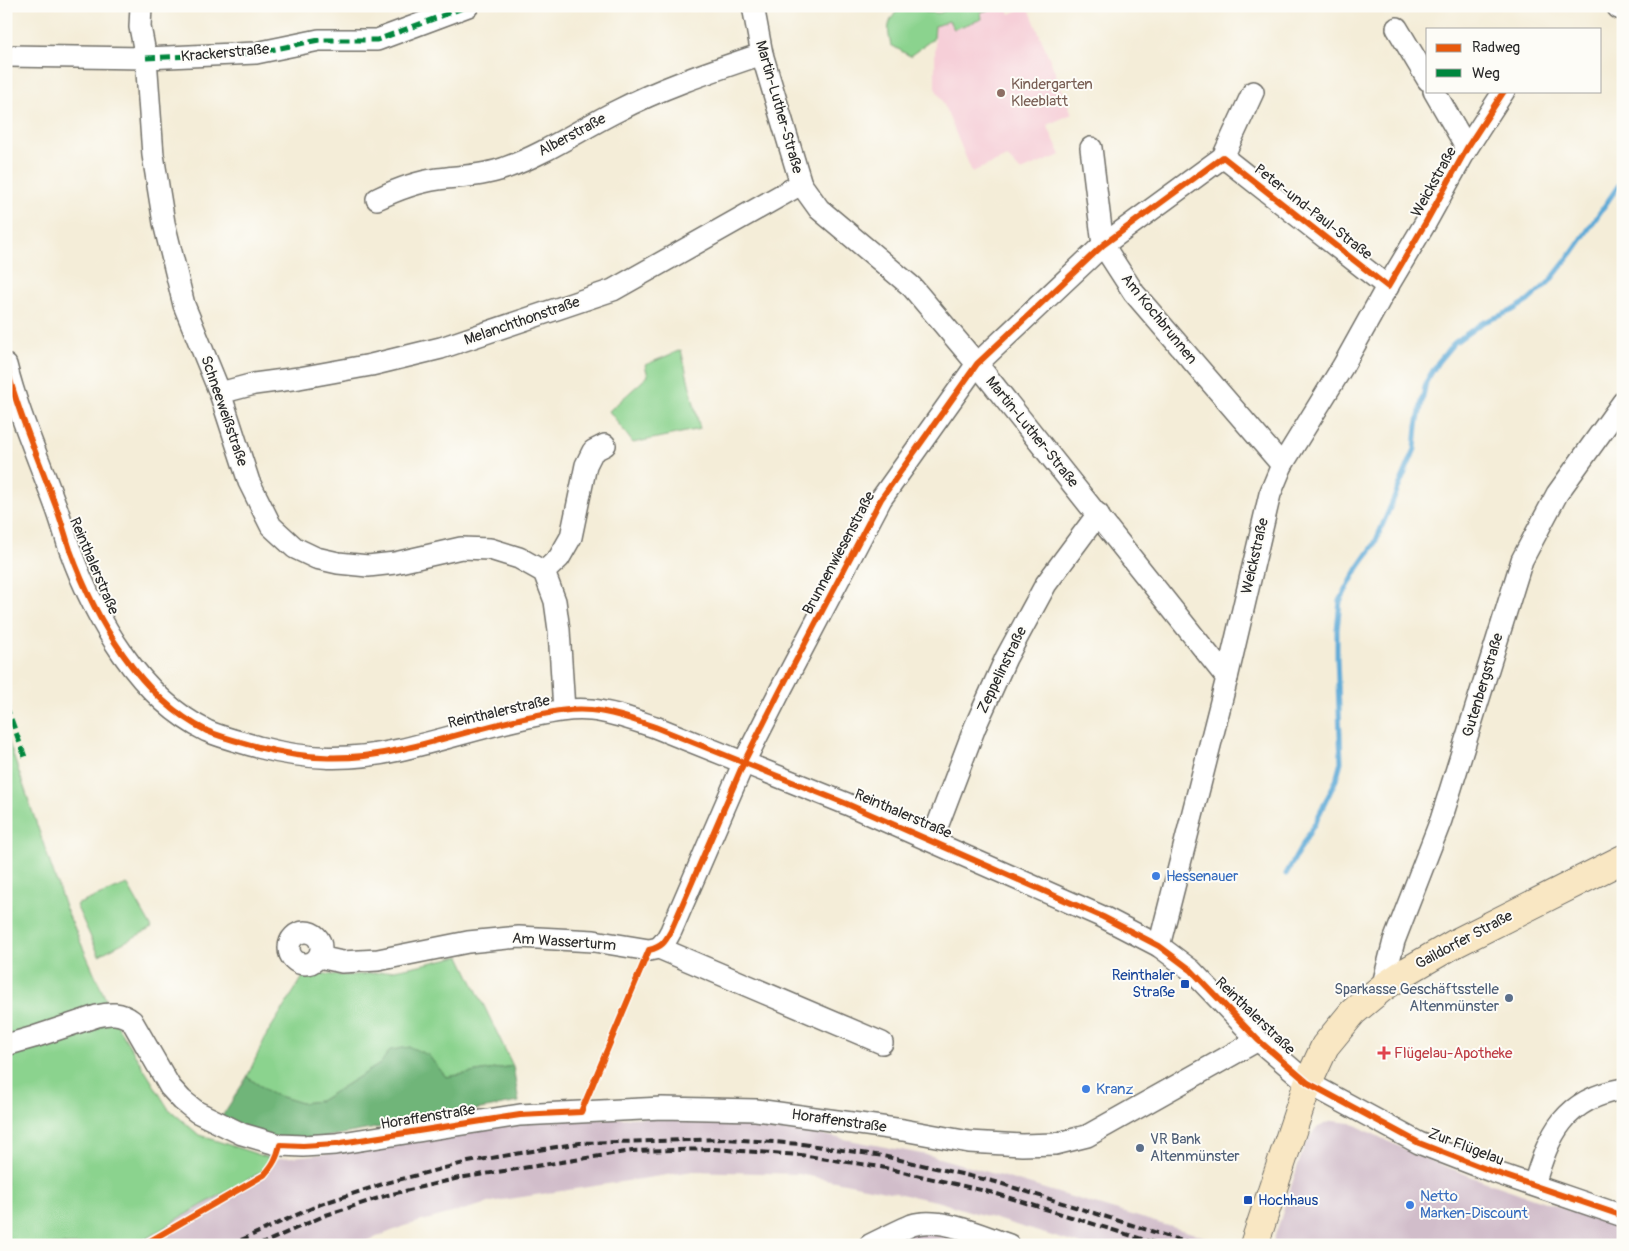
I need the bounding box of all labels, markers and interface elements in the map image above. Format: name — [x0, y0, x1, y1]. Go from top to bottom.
legend — [1426, 28, 1602, 92]
street label: Martin-Luther-Straße — [751, 38, 807, 176]
text: Radweg — [1472, 38, 1520, 57]
street label: Krackerstraße — [180, 40, 271, 66]
text: Weg — [1472, 64, 1500, 83]
place label: Kindergarten Kleeblatt — [1011, 75, 1093, 111]
marker: Kindergarten Kleeblatt — [995, 87, 1007, 99]
street label: Alberstraße — [535, 109, 610, 161]
street label: Weickstraße — [1407, 143, 1461, 220]
street label: Peter-und-Paul-Straße — [1250, 160, 1376, 264]
street label: Am Kochbrunnen — [1117, 270, 1201, 368]
street label: Melanchthonstraße — [462, 292, 583, 350]
street label: Schneeweißstraße — [196, 353, 252, 469]
street label: Martin-Luther-Straße — [981, 373, 1083, 492]
street label: Brunnenwiesenstraße — [799, 488, 880, 618]
street label: Reinthalerstraße — [65, 514, 123, 618]
street label: Weickstraße — [1237, 516, 1273, 596]
street label: Zeppelinstraße — [973, 623, 1031, 716]
street label: Gutenbergstraße — [1458, 630, 1508, 739]
street label: Reinthalerstraße — [446, 691, 552, 733]
street label: Reinthalerstraße — [851, 785, 955, 843]
place label: Hessenauer — [1166, 867, 1239, 886]
marker: Hessenauer — [1150, 870, 1162, 882]
street label: Gaildorfer Straße — [1412, 906, 1516, 974]
street label: Am Wasserturm — [511, 929, 617, 955]
place label: Reinthaler Straße — [1112, 966, 1176, 1002]
street label: Reinthalerstraße — [1211, 973, 1299, 1059]
marker: Reinthaler Straße — [1179, 978, 1191, 990]
place label: Sparkasse Geschäftsstelle Altenmünster — [1334, 980, 1500, 1016]
marker: Sparkasse Geschäftsstelle Altenmünster — [1503, 992, 1515, 1004]
place label: Flügelau-Apotheke — [1394, 1044, 1513, 1063]
marker: Flügelau-Apotheke — [1378, 1047, 1390, 1059]
place label: Kranz — [1096, 1080, 1133, 1099]
marker: Kranz — [1080, 1083, 1092, 1095]
street label: Horaffenstraße — [379, 1100, 477, 1134]
street label: Horaffenstraße — [790, 1105, 888, 1137]
street label: Zur Flügelau — [1425, 1124, 1507, 1170]
place label: VR Bank Altenmünster — [1150, 1130, 1240, 1166]
marker: VR Bank Altenmünster — [1134, 1142, 1146, 1154]
place label: Netto Marken-Discount — [1420, 1187, 1529, 1223]
place label: Hochhaus — [1258, 1191, 1318, 1210]
marker: Hochhaus — [1242, 1194, 1254, 1206]
marker: Netto Marken-Discount — [1404, 1199, 1416, 1211]

